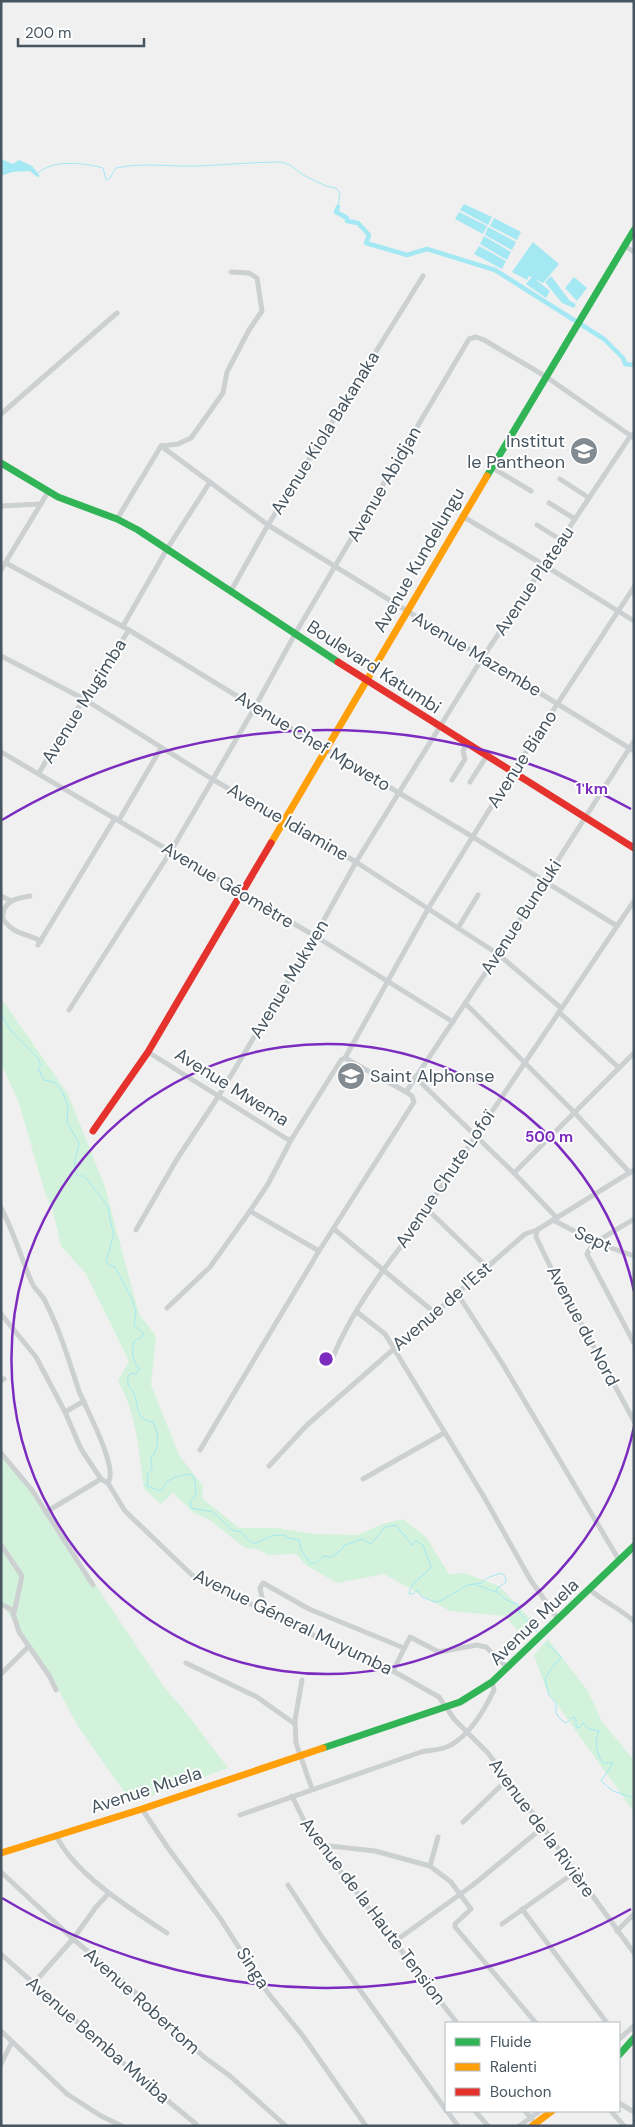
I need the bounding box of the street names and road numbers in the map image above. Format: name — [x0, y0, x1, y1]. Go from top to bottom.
street label: Avenue Kiola Bakanaka — [265, 347, 385, 519]
street label: Avenue Abidjan — [341, 422, 427, 546]
street label: Avenue Kundelungu — [368, 483, 470, 637]
street label: Avenue Plateau — [489, 522, 579, 640]
street label: Avenue Mazembe — [408, 606, 546, 702]
street label: Boulevard Katumbi — [302, 615, 446, 719]
street label: Avenue Mugimba — [36, 634, 132, 768]
street label: Avenue Chef Mpweto — [231, 685, 395, 797]
street label: Avenue Biano — [481, 706, 563, 812]
street label: Avenue Idiamine — [223, 777, 353, 867]
street label: Avenue Géomètre — [158, 836, 298, 934]
street label: Avenue Bunduki — [475, 855, 567, 979]
street label: Avenue Mukwen — [244, 915, 334, 1043]
street label: Avenue Mwema — [170, 1042, 294, 1132]
street label: Avenue Chute Lofoï — [390, 1105, 501, 1253]
street label: Sept — [570, 1220, 616, 1258]
street label: Avenue de l'Est — [387, 1256, 497, 1356]
street label: Avenue du Nord — [541, 1262, 625, 1390]
street label: Avenue Géneral Muyumba — [190, 1563, 396, 1681]
street label: Avenue Muela — [484, 1573, 584, 1671]
street label: Avenue de la Rivière — [483, 1754, 601, 1902]
street label: Avenue Muela — [87, 1761, 205, 1819]
street label: Avenue de la Haute Tension — [295, 1813, 451, 2009]
street label: Avenue Robertom — [79, 1942, 205, 2060]
street label: Singa — [231, 1943, 275, 1993]
street label: Avenue Bemba Mwiba — [21, 1971, 175, 2109]

